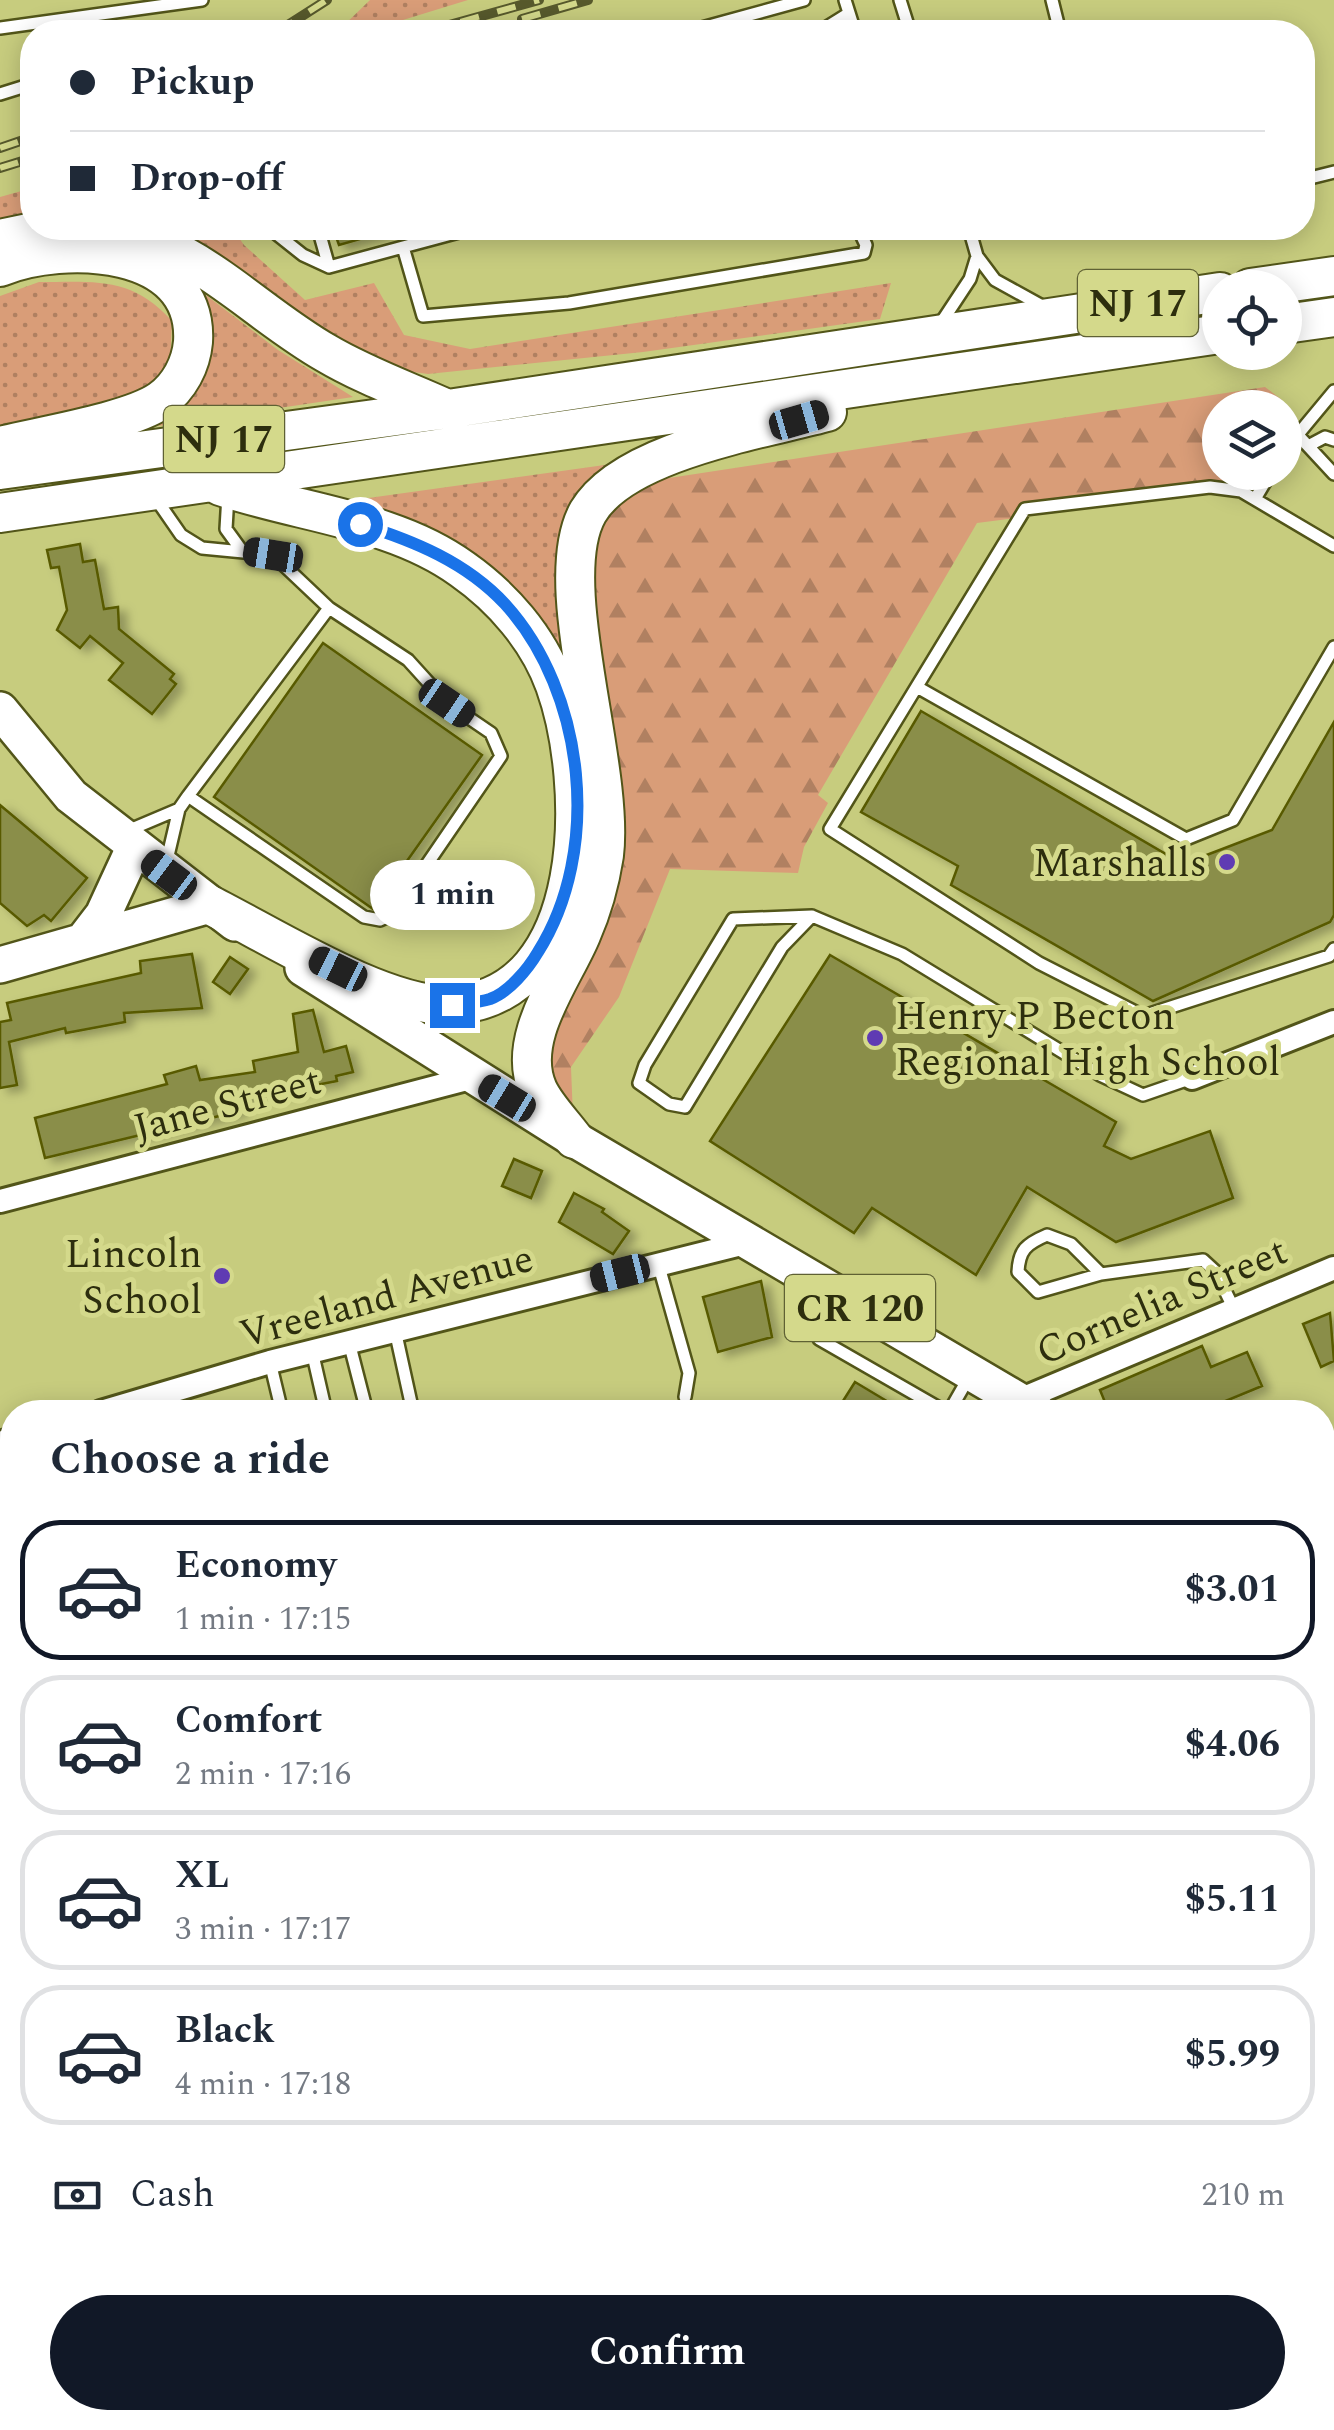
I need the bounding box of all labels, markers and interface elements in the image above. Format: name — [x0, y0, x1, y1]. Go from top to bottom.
text: Pickup — [130, 54, 254, 112]
text: Drop-off — [130, 150, 284, 208]
road number: NJ 17 — [1078, 270, 1198, 336]
map controls — [1202, 270, 1302, 490]
button: locate — [1202, 270, 1302, 370]
button: layers — [1202, 390, 1302, 490]
car — [766, 397, 832, 443]
road number: NJ 17 — [164, 406, 284, 472]
route start — [338, 502, 383, 547]
car — [241, 535, 305, 575]
car — [414, 674, 480, 732]
place label: Marshalls — [1033, 834, 1207, 895]
car — [136, 845, 202, 905]
marker: Marshalls — [1216, 851, 1238, 873]
callout: 1 min — [370, 860, 534, 930]
text: 1 min — [410, 870, 495, 919]
car — [304, 942, 372, 996]
route end — [430, 983, 475, 1028]
place label: Henry P Becton Regional High School — [895, 987, 1280, 1094]
marker: Henry P Becton Regional High School — [864, 1027, 886, 1049]
street label: Jane Street — [127, 1051, 328, 1160]
car — [474, 1070, 540, 1126]
street label: Cornelia Street — [1027, 1222, 1297, 1383]
place label: Lincoln School — [65, 1225, 202, 1332]
street label: Vreeland Avenue — [233, 1229, 540, 1366]
car — [587, 1251, 653, 1295]
marker: Lincoln School — [211, 1265, 233, 1287]
road number: CR 120 — [785, 1275, 935, 1341]
text: Choose a ride — [50, 1425, 330, 1494]
text: Economy — [175, 1537, 336, 1595]
icon: car — [55, 1545, 145, 1635]
text: $3.01 — [1185, 1561, 1280, 1619]
text: 1 min · 17:15 — [175, 1595, 351, 1644]
text: Comfort — [175, 1692, 322, 1750]
icon: car — [55, 1700, 145, 1790]
text: $4.06 — [1185, 1716, 1280, 1774]
text: 2 min · 17:16 — [175, 1750, 351, 1799]
text: XL — [175, 1847, 229, 1905]
icon: car — [55, 1855, 145, 1945]
text: $5.11 — [1185, 1871, 1280, 1929]
text: 3 min · 17:17 — [175, 1905, 351, 1954]
text: Black — [175, 2002, 275, 2060]
icon: car — [55, 2010, 145, 2100]
text: $5.99 — [1185, 2026, 1280, 2084]
text: 4 min · 17:18 — [175, 2060, 351, 2109]
text: Cash — [130, 2166, 215, 2224]
icon: cash — [50, 2168, 105, 2223]
text: 210 m — [1201, 2171, 1285, 2220]
button: Confirm — [50, 2295, 1285, 2410]

